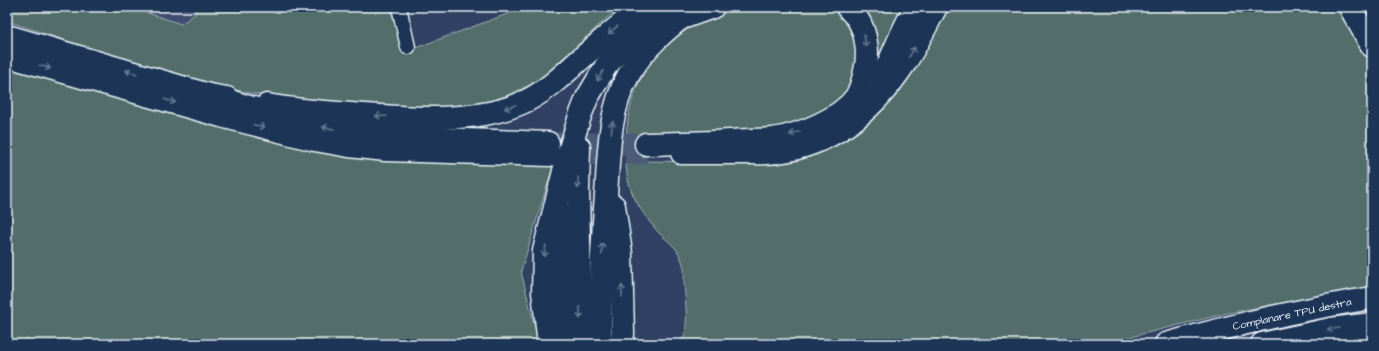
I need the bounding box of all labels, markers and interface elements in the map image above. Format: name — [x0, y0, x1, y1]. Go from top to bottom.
one-way arrow — [608, 26, 619, 35]
one-way arrow — [861, 34, 869, 47]
one-way arrow — [908, 46, 916, 58]
one-way arrow — [38, 63, 51, 71]
one-way arrow — [125, 68, 138, 75]
one-way arrow — [596, 70, 604, 81]
one-way arrow — [163, 98, 176, 106]
one-way arrow — [503, 104, 516, 111]
one-way arrow — [375, 112, 388, 120]
one-way arrow — [608, 121, 616, 134]
one-way arrow — [252, 122, 265, 130]
one-way arrow — [322, 124, 335, 132]
one-way arrow — [790, 130, 802, 138]
one-way arrow — [575, 176, 582, 189]
one-way arrow — [598, 243, 605, 256]
one-way arrow — [541, 244, 549, 257]
one-way arrow — [619, 285, 626, 298]
street label: Complanare TPU destra — [1231, 294, 1353, 334]
one-way arrow — [576, 306, 584, 319]
one-way arrow — [1327, 325, 1340, 333]

